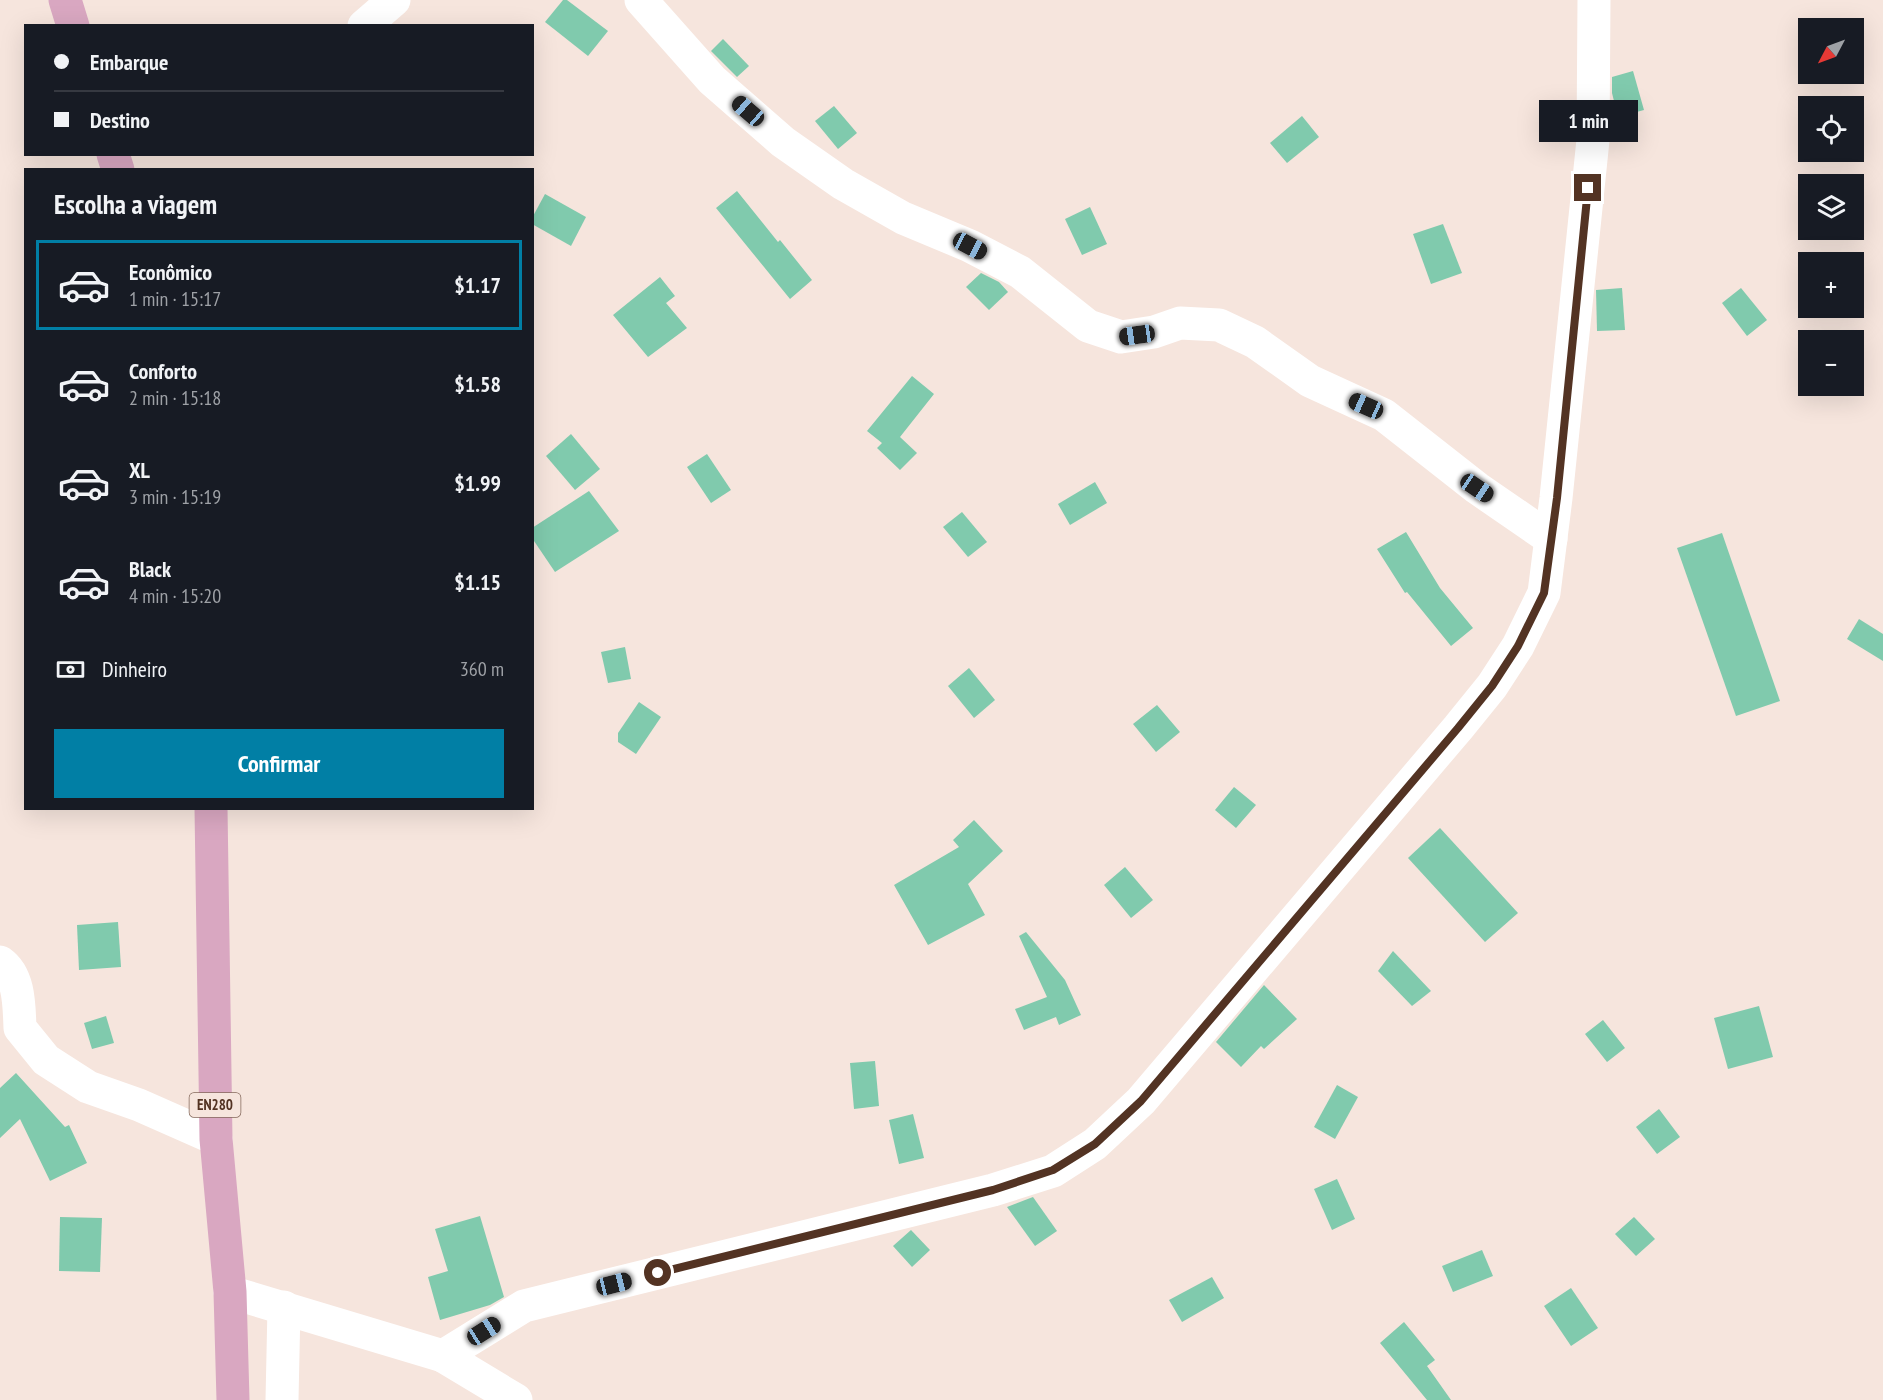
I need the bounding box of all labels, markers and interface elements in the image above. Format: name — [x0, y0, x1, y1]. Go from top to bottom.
north arrow — [1798, 18, 1864, 84]
map controls — [1798, 18, 1864, 396]
text: Embarque — [90, 48, 168, 76]
car — [729, 92, 767, 130]
button: locate — [1798, 96, 1864, 162]
callout: 1 min — [1538, 101, 1638, 143]
text: Destino — [90, 106, 150, 134]
text: 1 min — [1568, 108, 1609, 134]
route end — [1574, 174, 1601, 201]
button: layers — [1798, 174, 1864, 240]
text: Escolha a viagem — [54, 187, 217, 221]
car — [950, 230, 990, 262]
button: + — [1798, 252, 1864, 318]
icon: car — [57, 258, 111, 312]
text: Econômico — [129, 258, 212, 286]
text: $1.17 — [454, 271, 501, 299]
text: 1 min · 15:17 — [129, 286, 221, 312]
car — [1118, 324, 1156, 346]
button: − — [1798, 330, 1864, 396]
icon: car — [57, 357, 111, 411]
text: Conforto — [129, 357, 197, 385]
text: $1.58 — [454, 370, 501, 398]
text: 2 min · 15:18 — [129, 385, 221, 411]
car — [1346, 390, 1386, 422]
icon: car — [57, 456, 111, 510]
text: XL — [129, 456, 150, 484]
text: $1.99 — [454, 469, 501, 497]
car — [1457, 470, 1497, 506]
text: 3 min · 15:19 — [129, 484, 221, 510]
icon: car — [57, 555, 111, 609]
text: Black — [129, 555, 171, 583]
text: $1.15 — [454, 568, 501, 596]
text: 4 min · 15:20 — [129, 583, 221, 609]
icon: cash — [54, 653, 87, 686]
text: Dinheiro — [102, 655, 167, 683]
text: 360 m — [460, 656, 504, 682]
button: Confirmar — [54, 729, 504, 798]
road number: EN280 — [190, 1093, 240, 1117]
route start — [644, 1259, 671, 1286]
car — [594, 1271, 634, 1297]
car — [464, 1314, 504, 1348]

